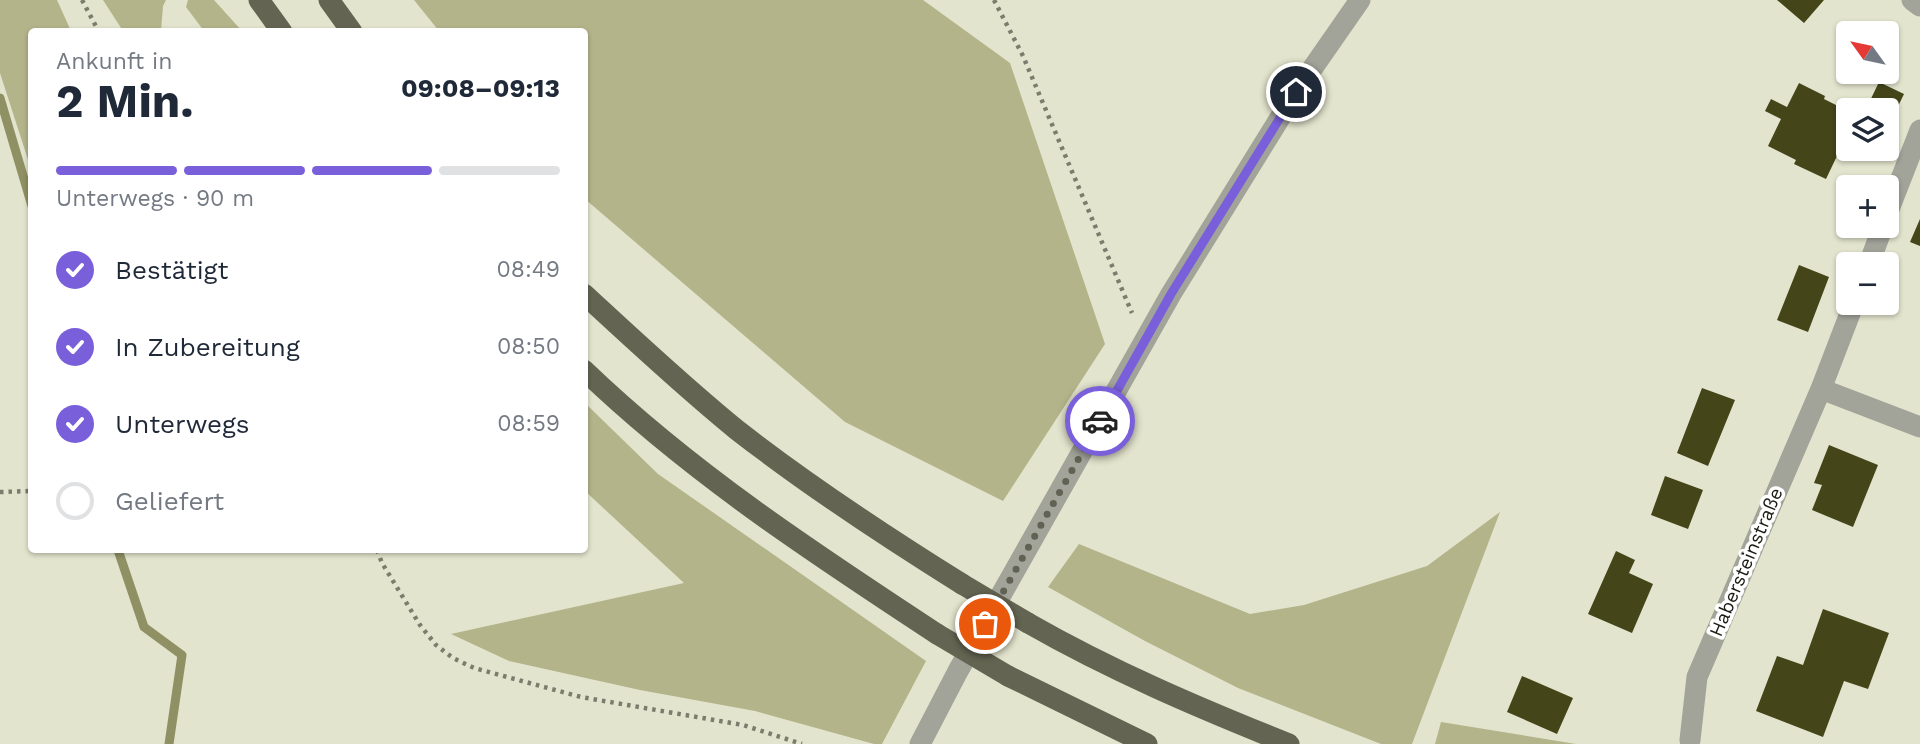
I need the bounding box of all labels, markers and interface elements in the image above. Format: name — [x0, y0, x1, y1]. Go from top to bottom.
north arrow — [1836, 21, 1899, 84]
map controls — [1836, 21, 1899, 315]
text: Ankunft in — [56, 48, 172, 75]
pin — [1266, 62, 1326, 122]
text: 09:08–09:13 — [401, 73, 560, 103]
icon: home — [1277, 73, 1315, 111]
text: 2 Min. — [56, 74, 194, 128]
button: layers — [1836, 98, 1899, 161]
button: + — [1836, 175, 1899, 238]
text: Unterwegs · 90 m — [56, 185, 254, 212]
icon: check — [56, 251, 94, 289]
button: − — [1836, 252, 1899, 315]
text: Bestätigt — [115, 255, 228, 285]
text: 08:49 — [496, 256, 560, 283]
icon: check — [56, 328, 94, 366]
text: In Zubereitung — [115, 332, 300, 362]
text: 08:50 — [497, 333, 560, 360]
courier — [1065, 386, 1135, 456]
icon: car — [1081, 402, 1119, 440]
icon: check — [56, 405, 94, 443]
text: Unterwegs — [115, 409, 250, 439]
text: 08:59 — [497, 410, 560, 437]
street label: Habersteinstraße — [1704, 484, 1788, 640]
text: Geliefert — [115, 486, 224, 516]
pin — [955, 594, 1015, 654]
icon: bag — [966, 605, 1004, 643]

